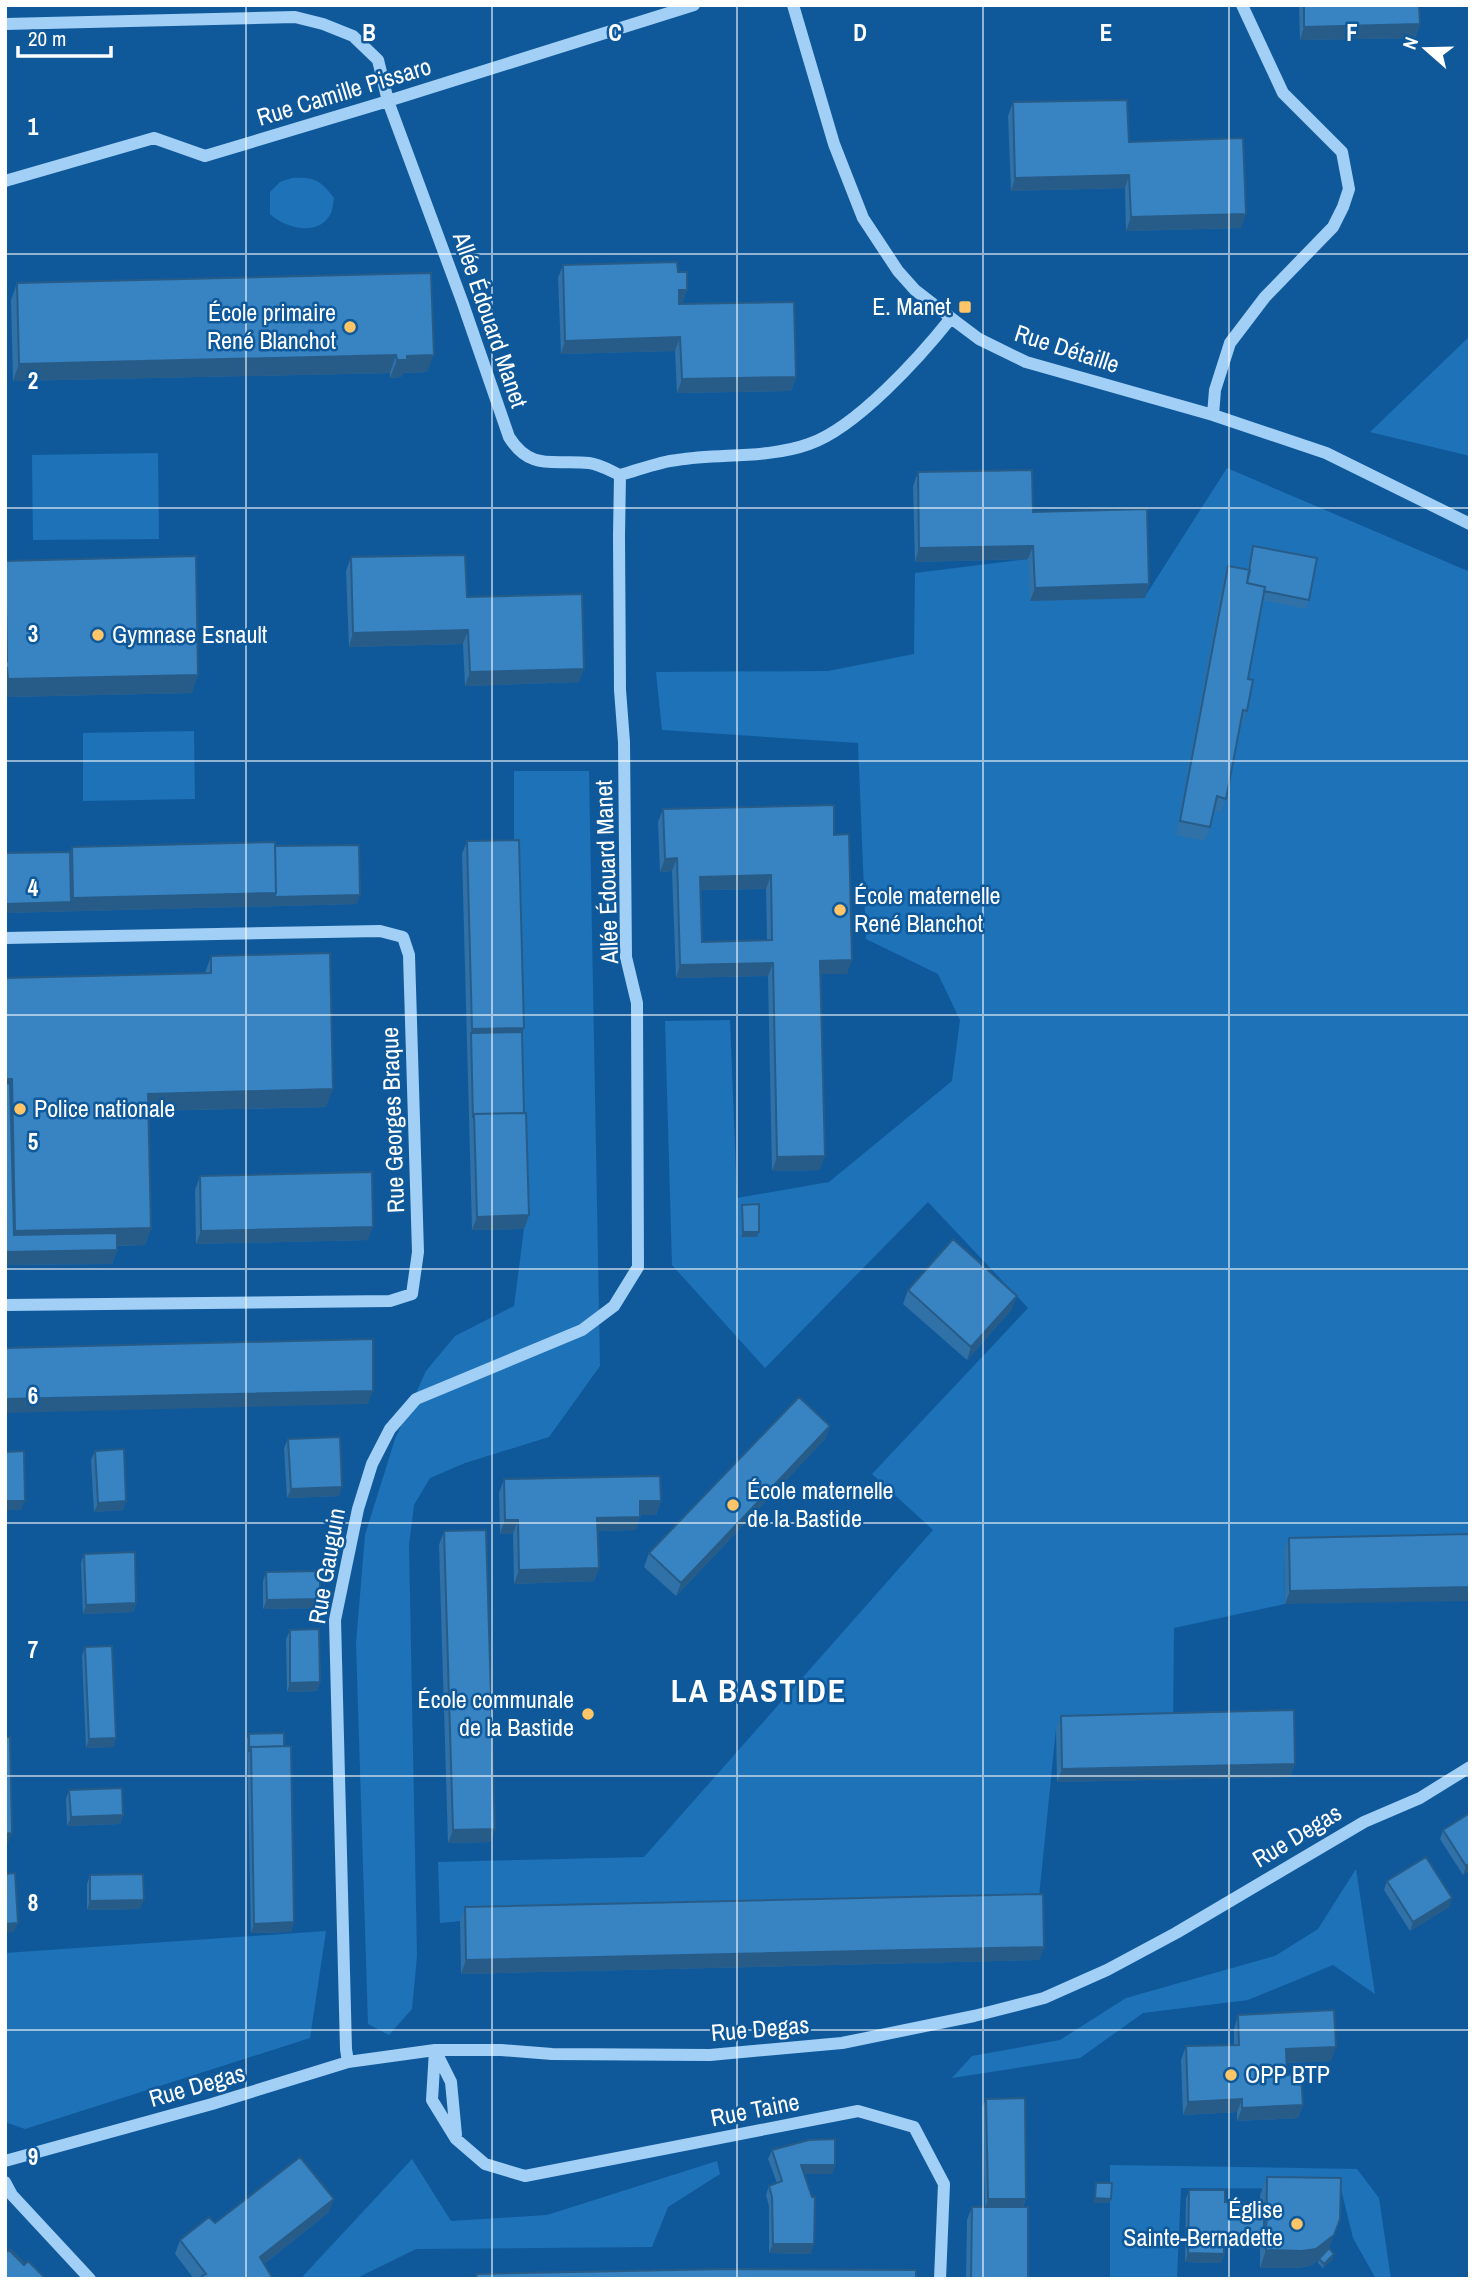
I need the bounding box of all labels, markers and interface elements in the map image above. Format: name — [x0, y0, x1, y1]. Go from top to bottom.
scale bar — [18, 14, 110, 58]
north arrow — [1391, 14, 1461, 84]
text: B — [362, 17, 376, 48]
text: C — [608, 17, 622, 48]
text: D — [853, 17, 867, 48]
text: E — [1100, 17, 1112, 48]
text: F — [1346, 17, 1358, 48]
text: 20 m — [28, 24, 66, 53]
text: N — [1396, 33, 1424, 53]
street label: Rue Camille Pissaro — [253, 49, 435, 133]
text: 1 — [28, 111, 39, 142]
street label: Allée Édouard Manet — [446, 227, 536, 412]
place label: E. Manet — [872, 290, 952, 322]
place label: École primaire René Blanchot — [207, 296, 337, 356]
marker: E. Manet — [957, 299, 973, 315]
street label: Rue Détaille — [1011, 316, 1124, 380]
marker: École primaire René Blanchot — [342, 319, 358, 335]
text: 2 — [28, 365, 38, 396]
text: 3 — [28, 618, 38, 649]
place label: Gymnase Esnault — [112, 618, 268, 650]
marker: Gymnase Esnault — [90, 627, 106, 643]
street label: Allée Édouard Manet — [587, 779, 625, 965]
text: 4 — [28, 872, 39, 903]
place label: École maternelle René Blanchot — [854, 879, 1001, 939]
marker: École maternelle René Blanchot — [832, 902, 848, 918]
street label: Rue Georges Braque — [373, 1027, 411, 1214]
place label: Police nationale — [34, 1092, 175, 1124]
marker: Police nationale — [12, 1101, 28, 1117]
text: 5 — [28, 1126, 38, 1157]
text: 6 — [28, 1380, 38, 1411]
place label: École maternelle de la Bastide — [747, 1474, 894, 1534]
marker: École maternelle de la Bastide — [725, 1497, 741, 1513]
street label: Rue Gauguin — [300, 1505, 352, 1626]
text: 7 — [28, 1634, 38, 1665]
district label: LA BASTIDE — [671, 1669, 847, 1712]
place label: École communale de la Bastide — [418, 1683, 574, 1743]
marker: École communale de la Bastide — [580, 1706, 596, 1722]
street label: Rue Degas — [1246, 1796, 1347, 1874]
text: 8 — [28, 1887, 38, 1918]
street label: Rue Degas — [709, 2008, 810, 2048]
street label: Rue Degas — [145, 2056, 248, 2114]
place label: OPP BTP — [1245, 2058, 1330, 2090]
marker: OPP BTP — [1223, 2067, 1239, 2083]
street label: Rue Taine — [708, 2085, 802, 2133]
text: 9 — [28, 2141, 38, 2172]
place label: Église Sainte-Bernadette — [1123, 2193, 1283, 2253]
marker: Église Sainte-Bernadette — [1289, 2216, 1305, 2232]

